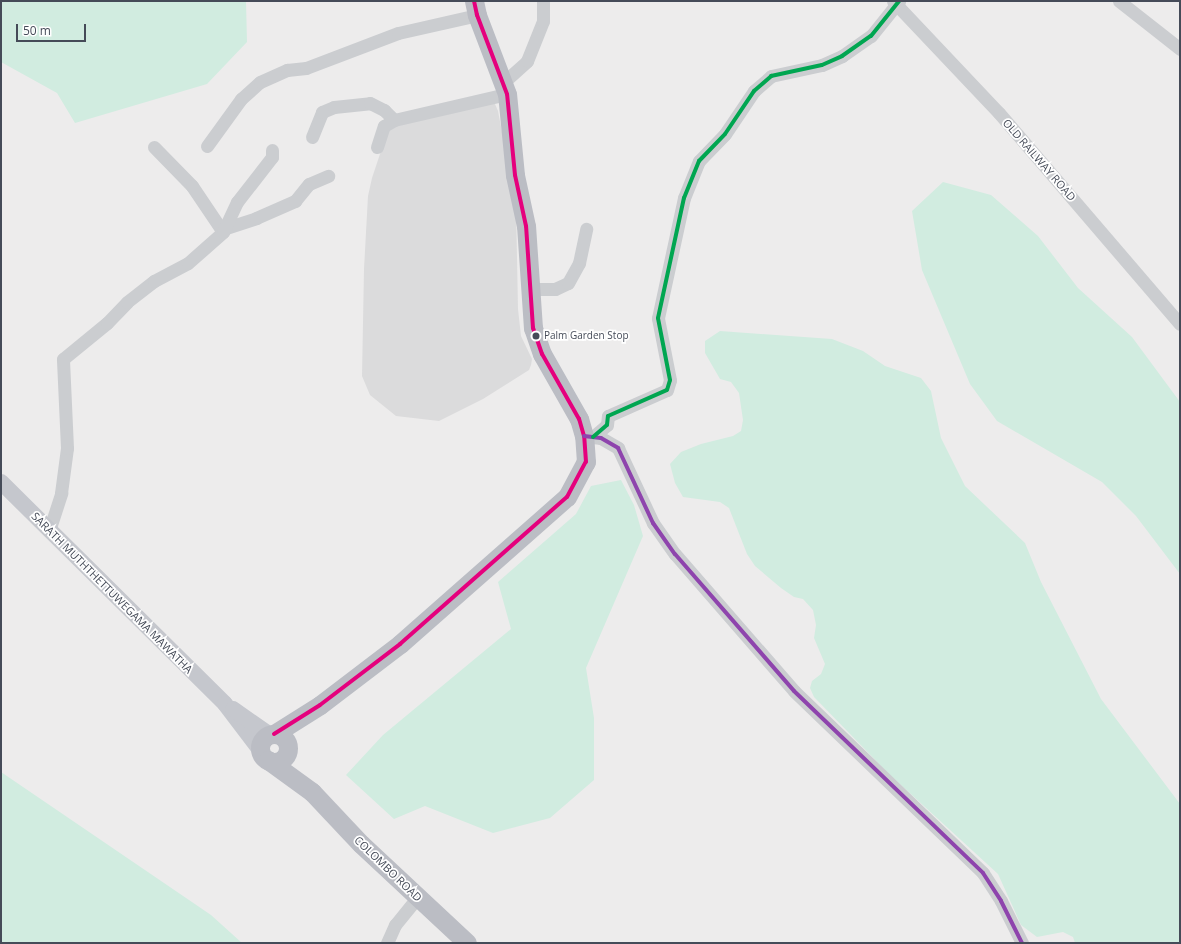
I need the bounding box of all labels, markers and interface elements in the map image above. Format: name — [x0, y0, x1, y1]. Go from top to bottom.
scale bar — [18, 16, 88, 42]
text: 50 m — [23, 22, 51, 39]
street label: OLD RAILWAY ROAD — [1000, 116, 1078, 204]
place label: Palm Garden Stop — [544, 330, 629, 342]
marker: Palm Garden Stop — [531, 331, 541, 341]
street label: SARATH MUTHTHETTUWEGAMA MAWATHA — [29, 510, 195, 676]
street label: COLOMBO ROAD — [352, 834, 424, 904]

